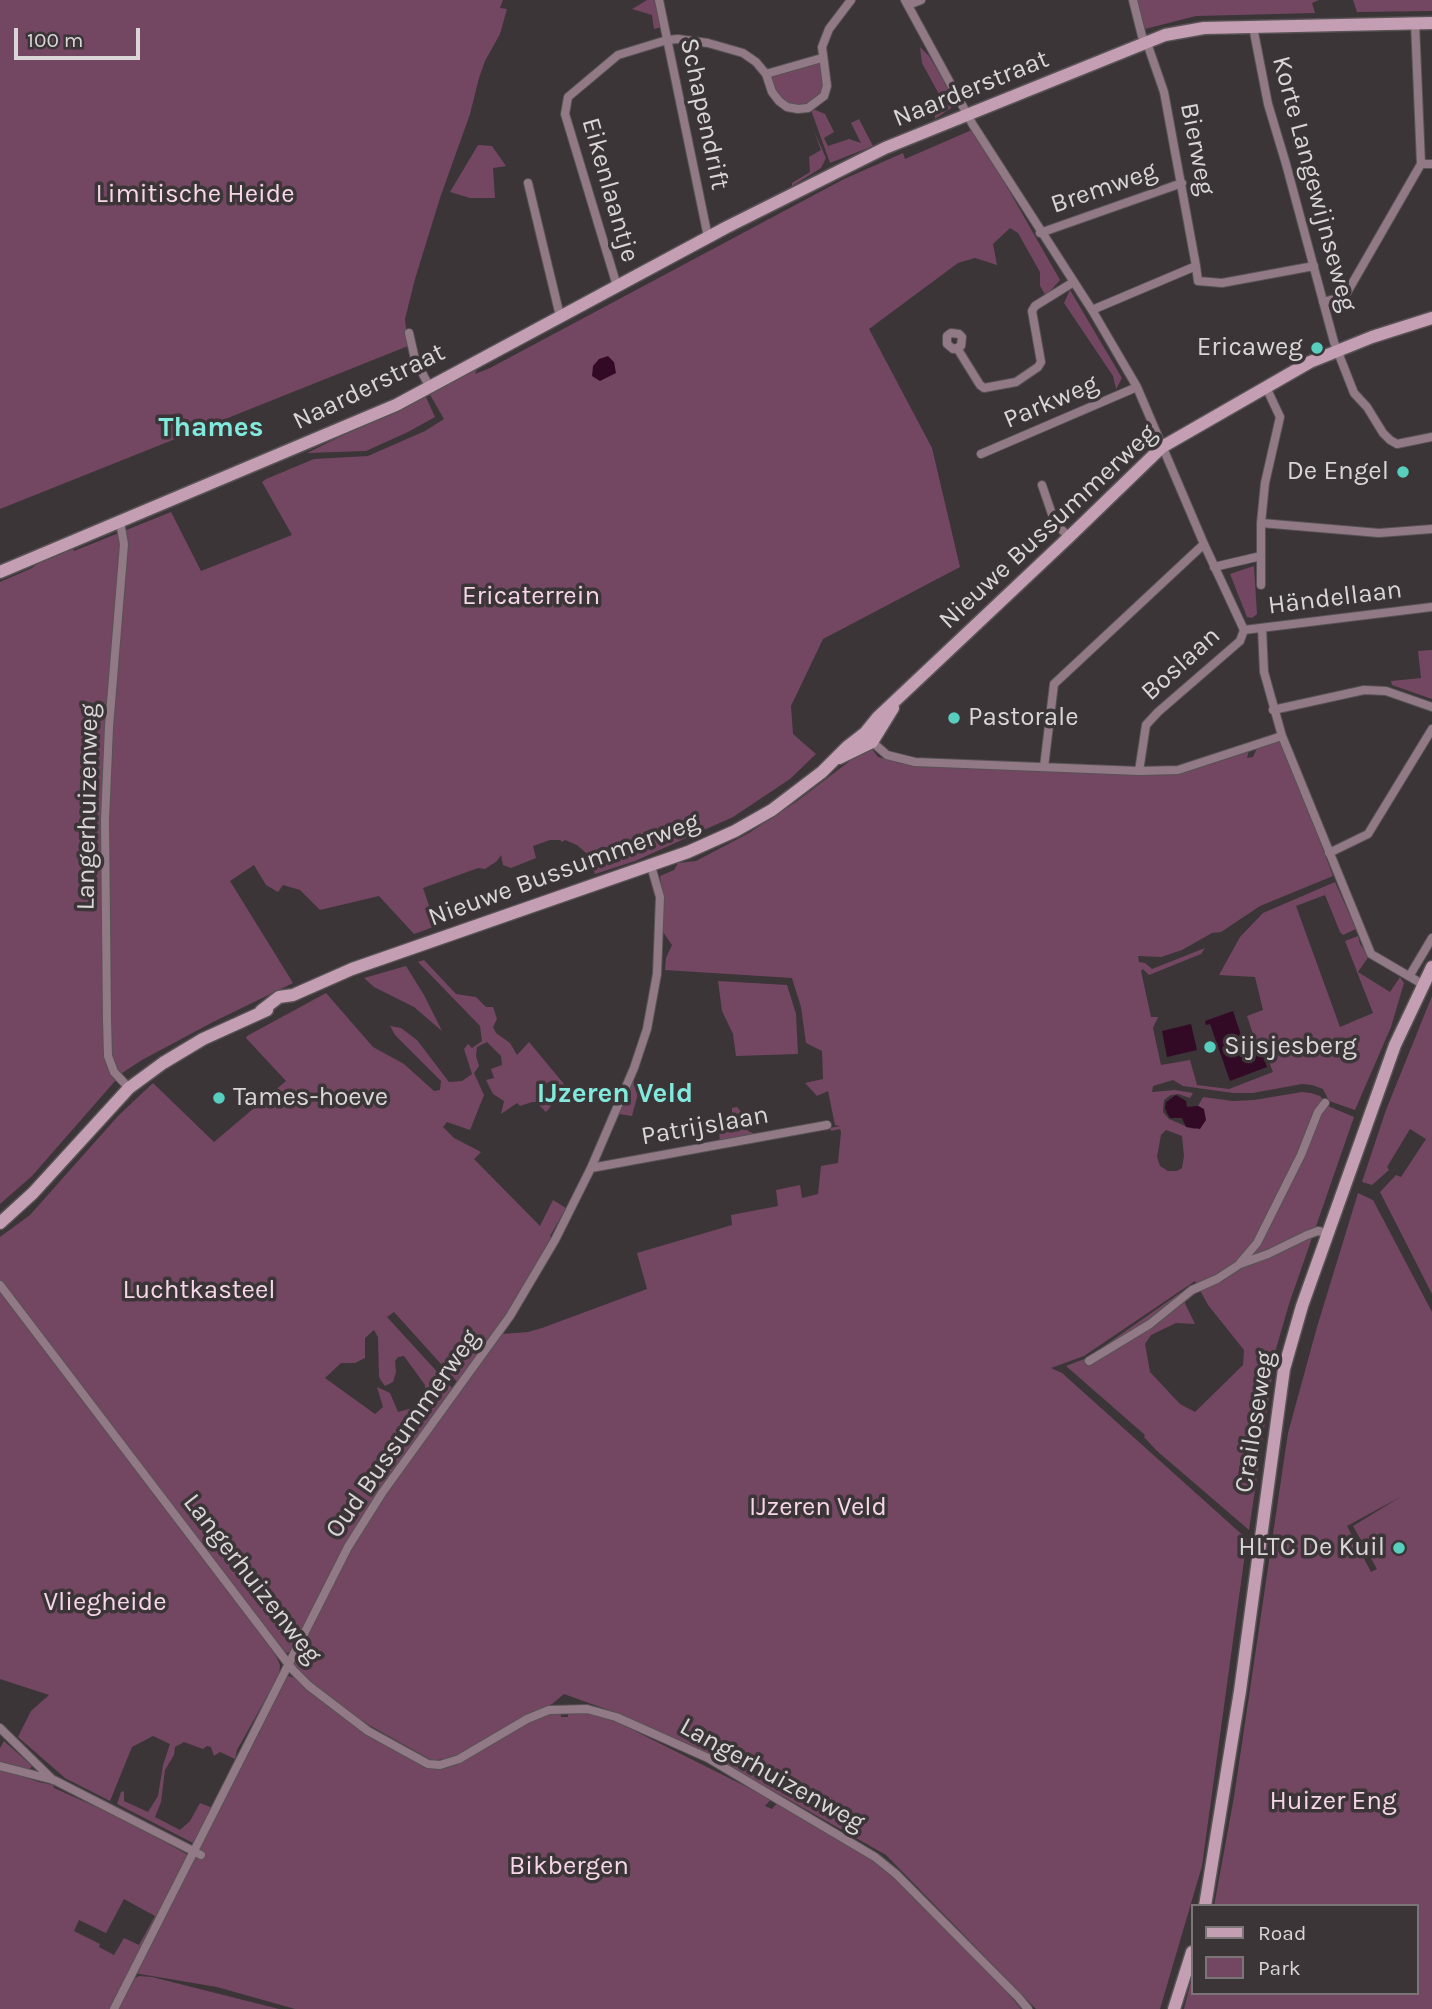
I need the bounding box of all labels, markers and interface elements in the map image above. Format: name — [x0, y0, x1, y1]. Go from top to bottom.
scale bar — [18, 14, 144, 58]
text: 100 m — [27, 28, 84, 52]
street label: Schapendrift — [673, 35, 735, 193]
street label: Naarderstraat — [889, 44, 1053, 134]
street label: Korte Langewijnseweg — [1265, 53, 1363, 315]
street label: Bierweg — [1173, 100, 1221, 198]
street label: Eikenlaantje — [574, 114, 646, 266]
street label: Bremweg — [1047, 155, 1161, 221]
park label: Limitische Heide — [95, 179, 295, 211]
place label: Ericaweg — [1197, 332, 1303, 364]
street label: Naarderstraat — [288, 337, 450, 437]
marker: Ericaweg — [1309, 340, 1325, 356]
street label: Parkweg — [999, 368, 1103, 436]
district label: Thames — [159, 411, 263, 445]
street label: Nieuwe Bussummerweg — [933, 418, 1163, 636]
place label: De Engel — [1287, 456, 1389, 488]
marker: De Engel — [1395, 464, 1411, 480]
street label: Händellaan — [1266, 574, 1404, 622]
park label: Ericaterrein — [462, 581, 600, 613]
street label: Boslaan — [1135, 620, 1227, 708]
place label: Pastorale — [968, 702, 1079, 734]
street label: Langerhuizenweg — [71, 703, 105, 911]
marker: Pastorale — [946, 710, 962, 726]
street label: Nieuwe Bussummerweg — [424, 806, 704, 934]
place label: Sijsjesberg — [1224, 1031, 1357, 1063]
marker: Sijsjesberg — [1202, 1039, 1218, 1055]
district label: IJzeren Veld — [537, 1077, 693, 1111]
place label: Tames-hoeve — [233, 1082, 388, 1114]
marker: Tames-hoeve — [211, 1090, 227, 1106]
street label: Patrijslaan — [639, 1099, 771, 1153]
park label: Luchtkasteel — [122, 1275, 276, 1307]
street label: Oud Bussummerweg — [319, 1324, 487, 1544]
street label: Crailoseweg — [1228, 1349, 1282, 1495]
street label: Langerhuizenweg — [176, 1488, 328, 1670]
park label: IJzeren Veld — [749, 1492, 887, 1524]
place label: HLTC De Kuil — [1238, 1532, 1385, 1564]
marker: HLTC De Kuil — [1391, 1540, 1407, 1556]
park label: Vliegheide — [43, 1587, 167, 1619]
street label: Langerhuizenweg — [674, 1711, 870, 1839]
park label: Huizer Eng — [1269, 1786, 1397, 1818]
park label: Bikbergen — [509, 1851, 629, 1883]
legend — [1190, 1904, 1418, 1995]
text: Road — [1258, 1921, 1306, 1945]
text: Park — [1258, 1956, 1301, 1980]

